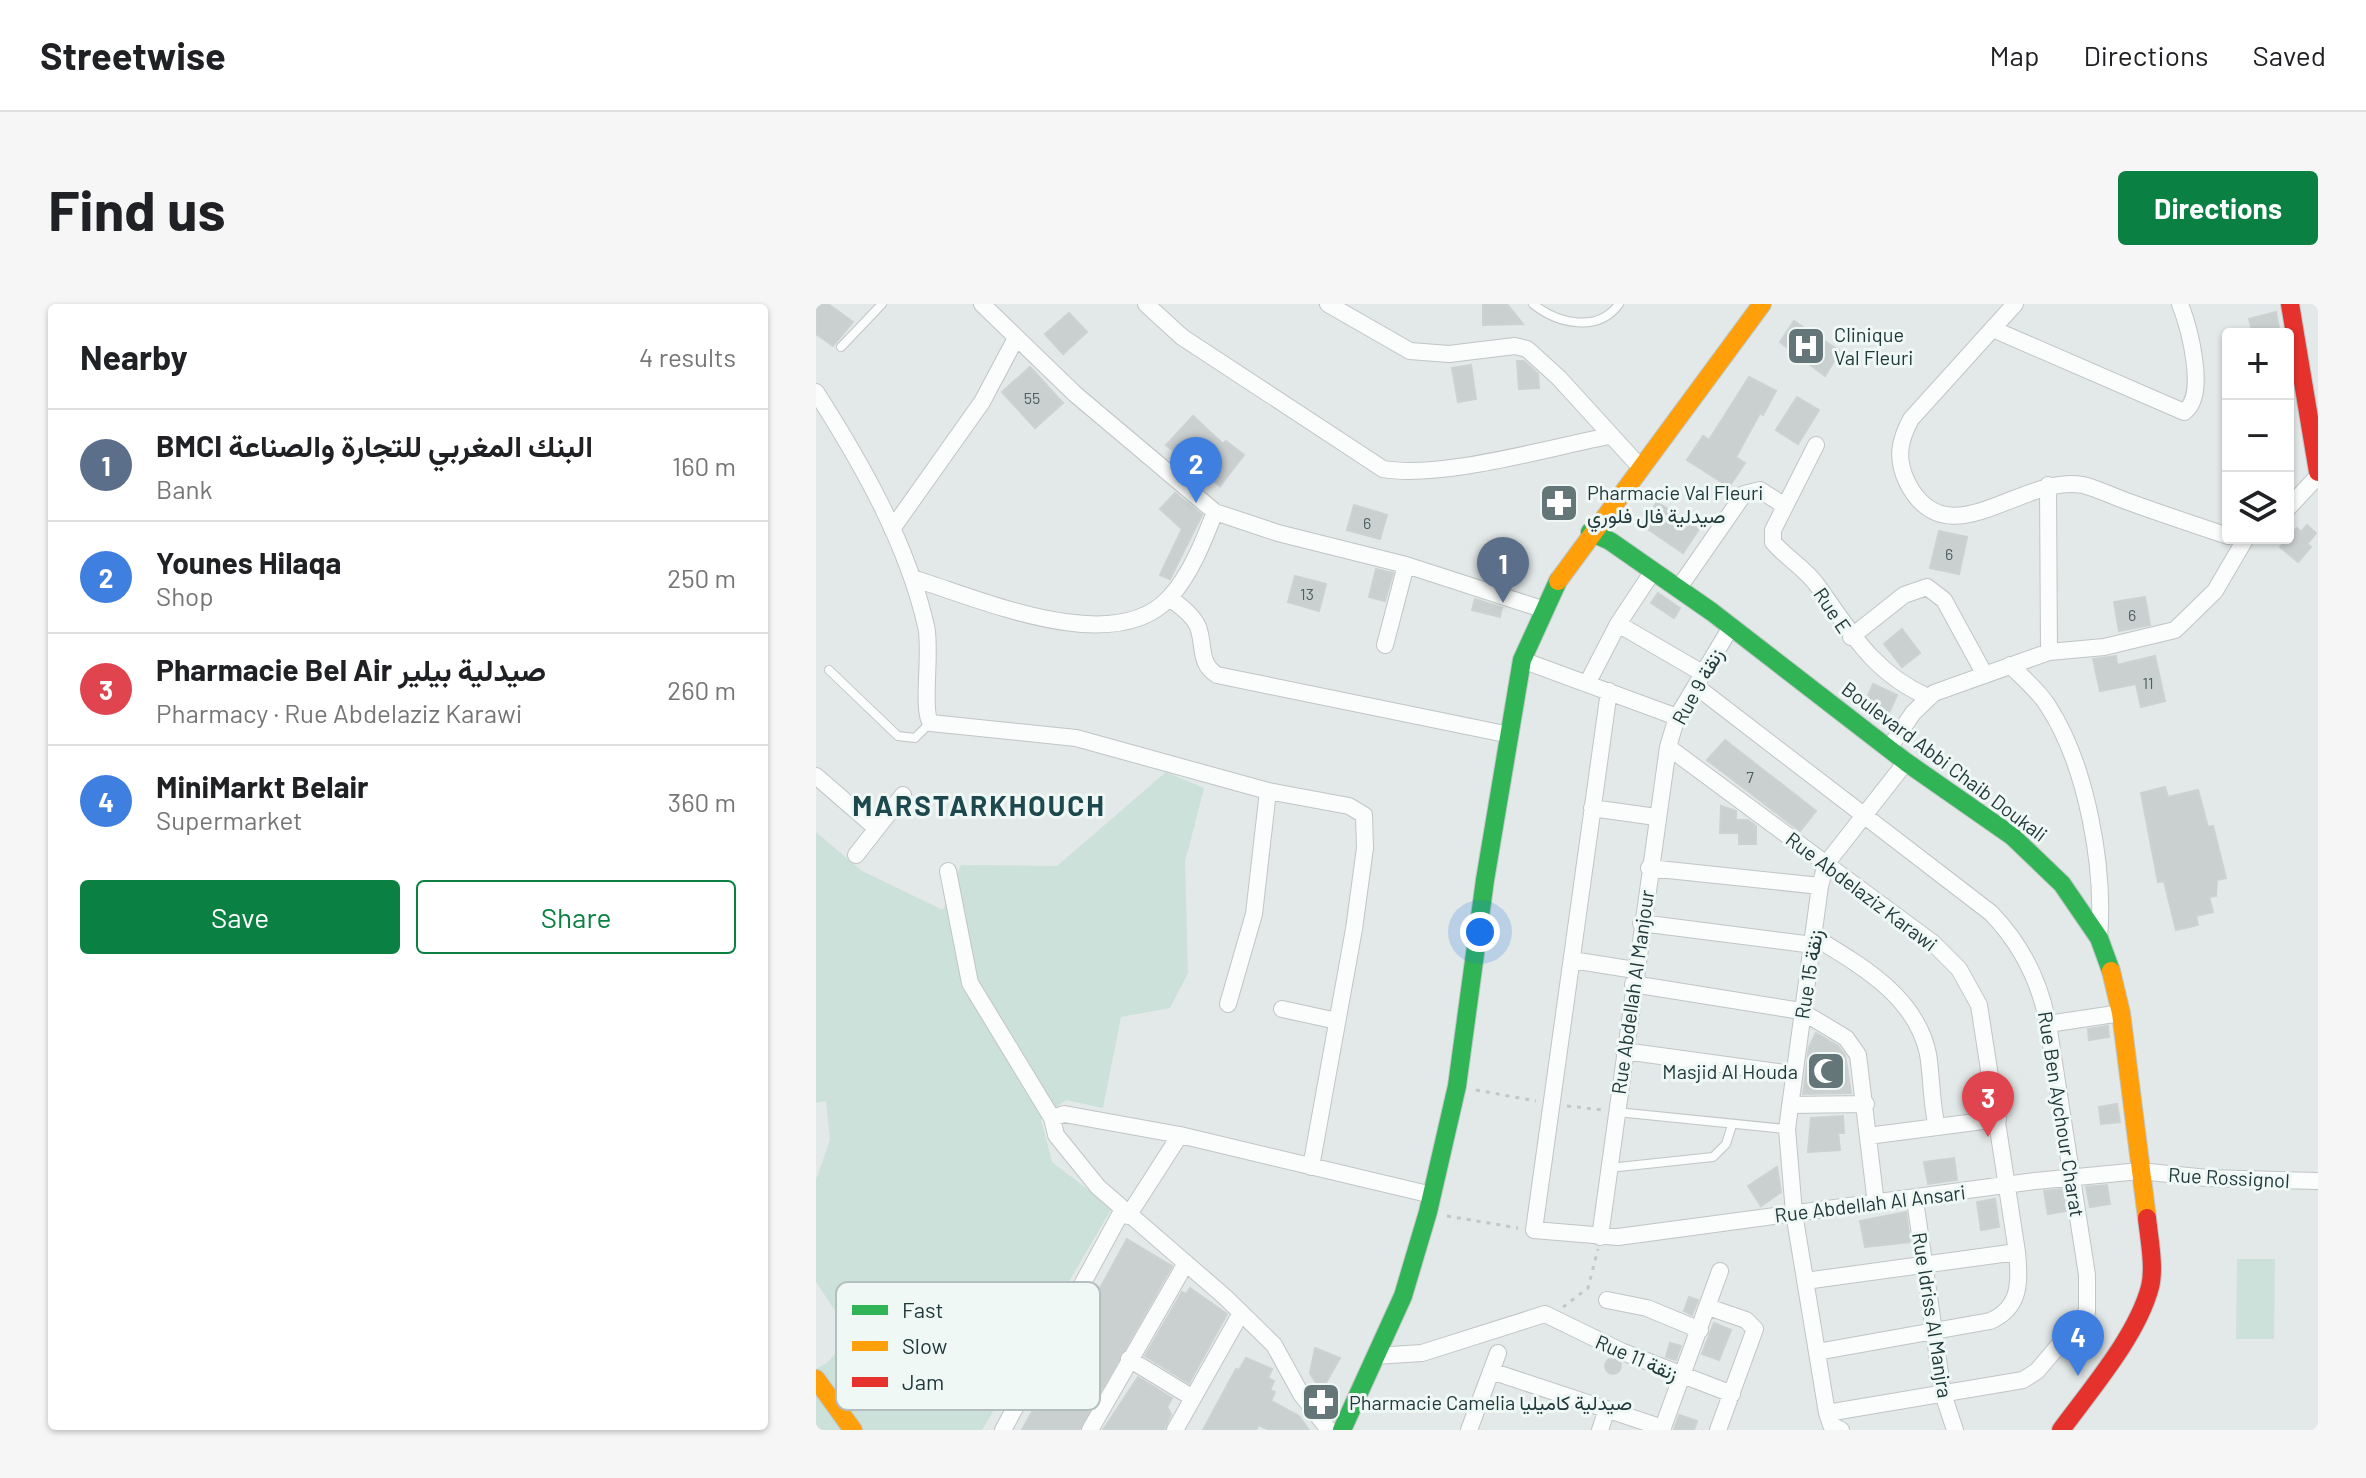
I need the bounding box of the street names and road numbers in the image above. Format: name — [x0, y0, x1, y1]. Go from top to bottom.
street label: Rue E — [1809, 583, 1857, 637]
street label: Rue 9 زنقة — [1666, 644, 1730, 729]
street label: Boulevard Abbi Chaib Doukali — [1838, 676, 2052, 846]
street label: Rue Abdelaziz Karawi — [1782, 826, 1942, 956]
street label: Rue Abdellah Al Manjour — [1606, 888, 1658, 1096]
street label: Rue 15 زنقة — [1789, 927, 1829, 1021]
street label: Rue Ben Aychour Charat — [2034, 1009, 2090, 1219]
street label: Rue Rossignol — [2168, 1162, 2290, 1192]
street label: Rue Abdellah Al Ansari — [1773, 1179, 1967, 1227]
street label: Rue Idriss Al Manjra — [1908, 1230, 1958, 1400]
street label: Rue 11 زنقة — [1591, 1329, 1682, 1387]

